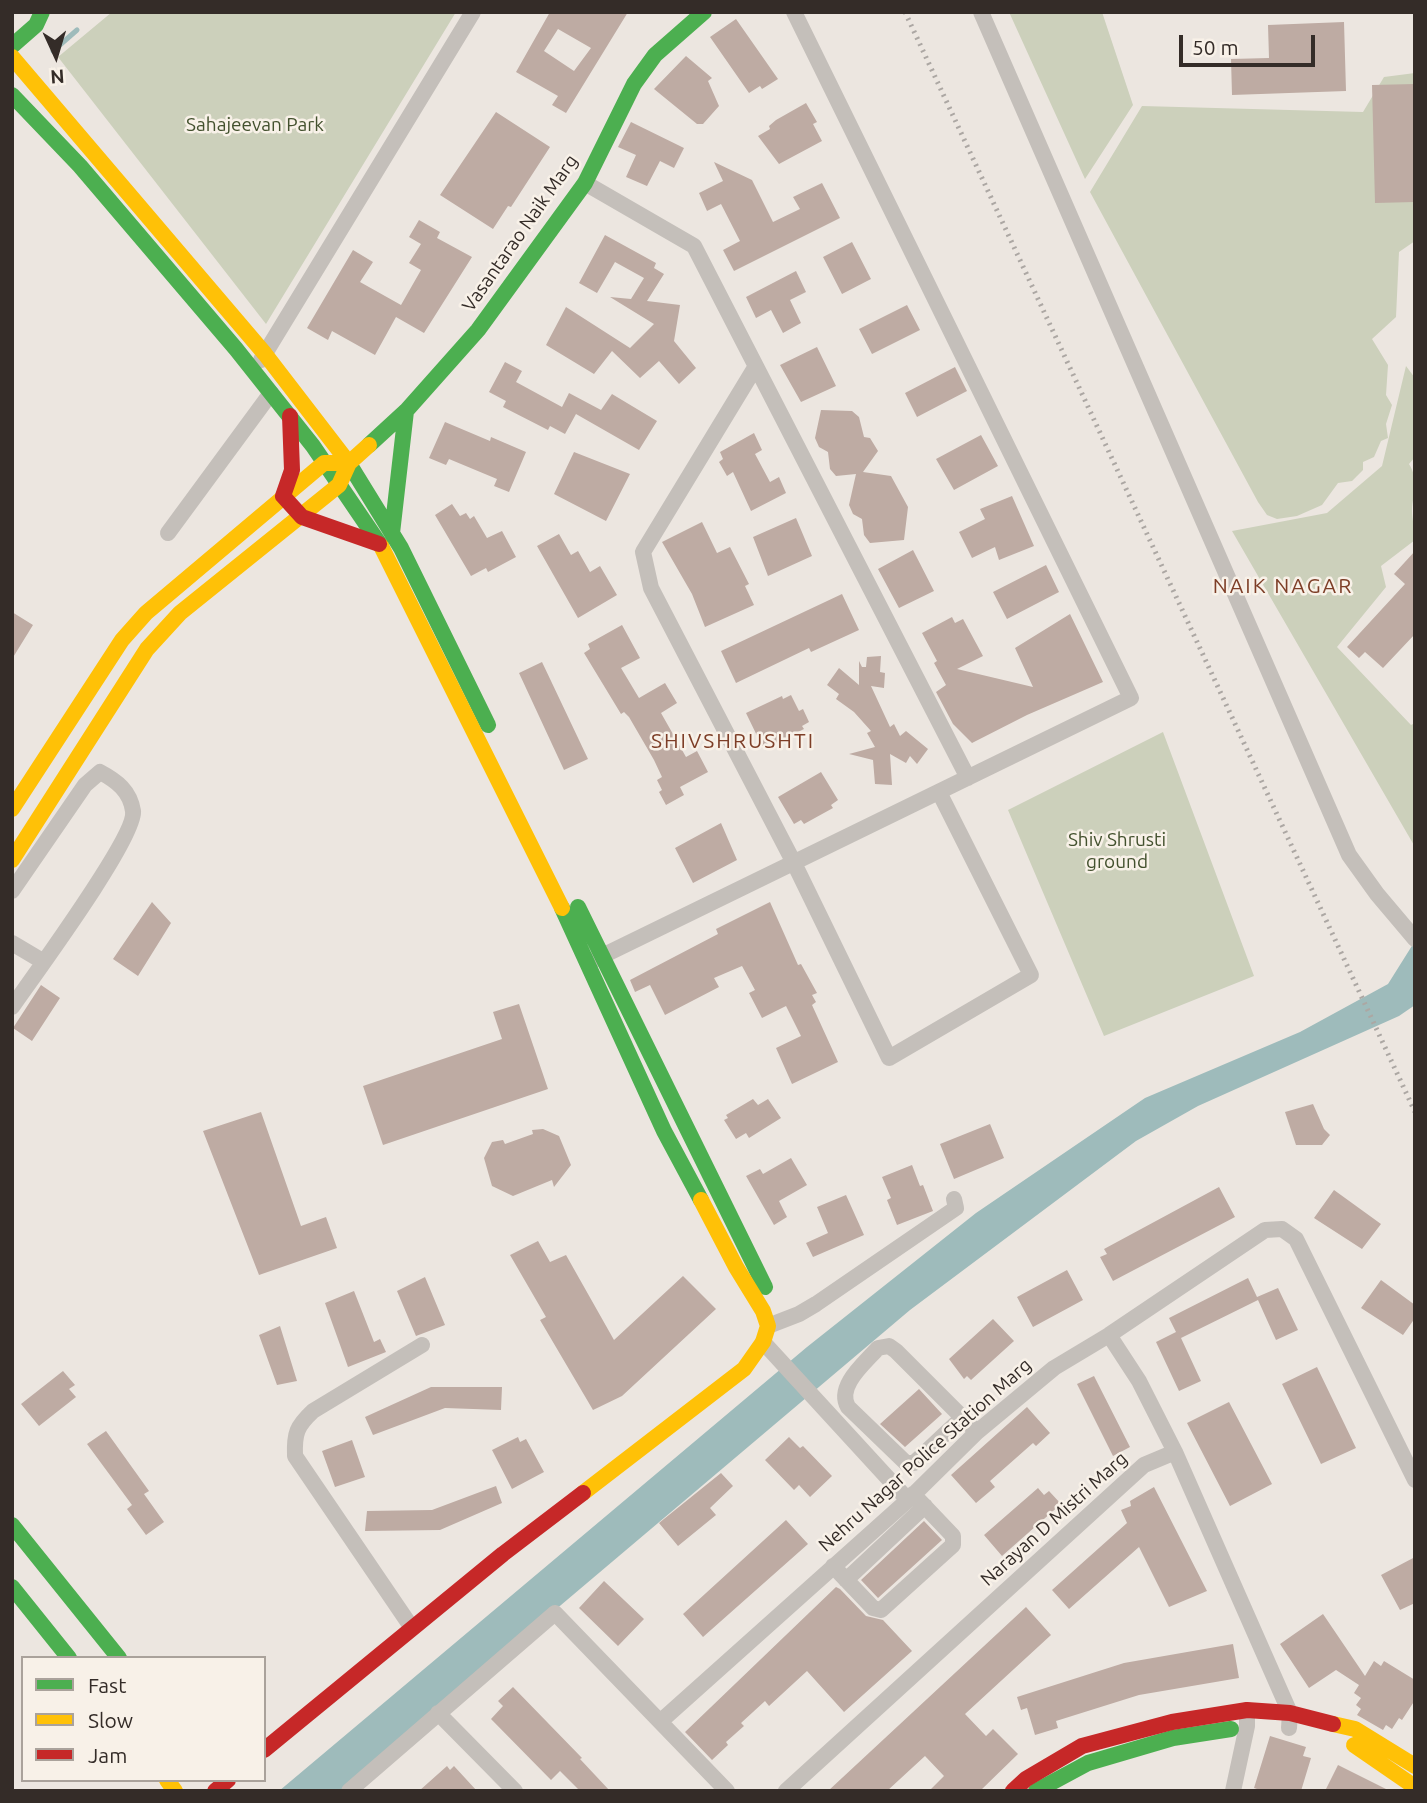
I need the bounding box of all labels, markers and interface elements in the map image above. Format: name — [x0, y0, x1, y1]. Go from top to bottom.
north arrow — [21, 21, 91, 91]
scale bar — [1182, 21, 1318, 65]
text: 50 m — [1192, 35, 1239, 59]
text: N — [50, 65, 65, 88]
park label: Sahajeevan Park — [186, 114, 324, 136]
street label: Vasantarao Naik Marg — [457, 150, 583, 316]
district label: NAIK NAGAR — [1214, 573, 1352, 599]
district label: SHIVSHRUSHTI — [652, 728, 814, 754]
park label: Shiv Shrusti ground — [1068, 829, 1166, 873]
street label: Nehru Nagar Police Station Marg — [814, 1353, 1036, 1557]
street label: Narayan D Mistri Marg — [976, 1447, 1132, 1591]
legend — [21, 1656, 266, 1782]
text: Fast — [88, 1673, 126, 1697]
text: Slow — [88, 1708, 133, 1732]
text: Jam — [88, 1743, 127, 1767]

